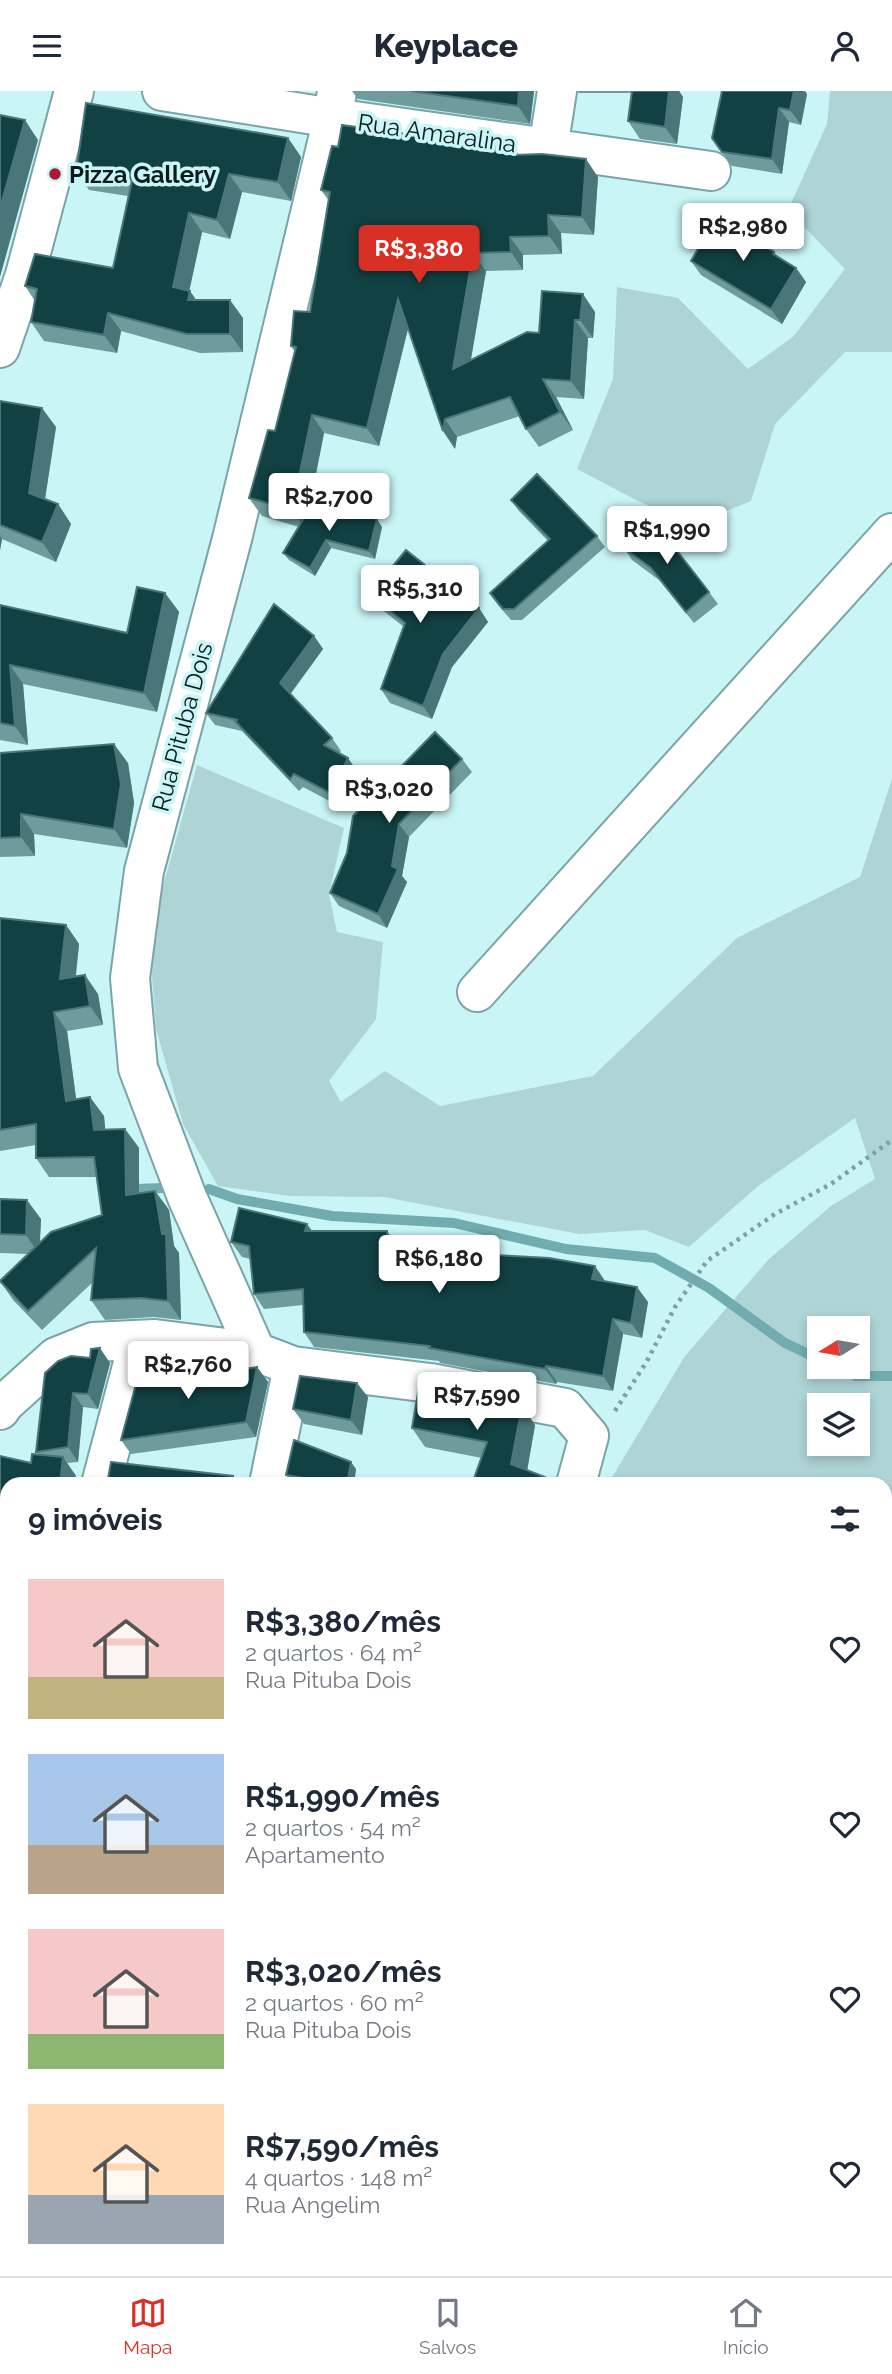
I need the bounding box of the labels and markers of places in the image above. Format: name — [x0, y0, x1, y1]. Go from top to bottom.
place label: Pizza Gallery — [69, 160, 217, 189]
marker: Pizza Gallery — [47, 166, 63, 182]
pin: R$2,980 — [678, 204, 808, 263]
pin: R$3,380 — [354, 225, 484, 285]
pin: R$2,700 — [264, 473, 394, 533]
pin: R$1,990 — [602, 507, 732, 566]
pin: R$5,310 — [355, 566, 485, 625]
pin: R$3,020 — [324, 765, 454, 825]
pin: R$6,180 — [374, 1235, 504, 1295]
pin: R$2,760 — [123, 1341, 253, 1401]
pin: R$7,590 — [412, 1373, 542, 1432]

